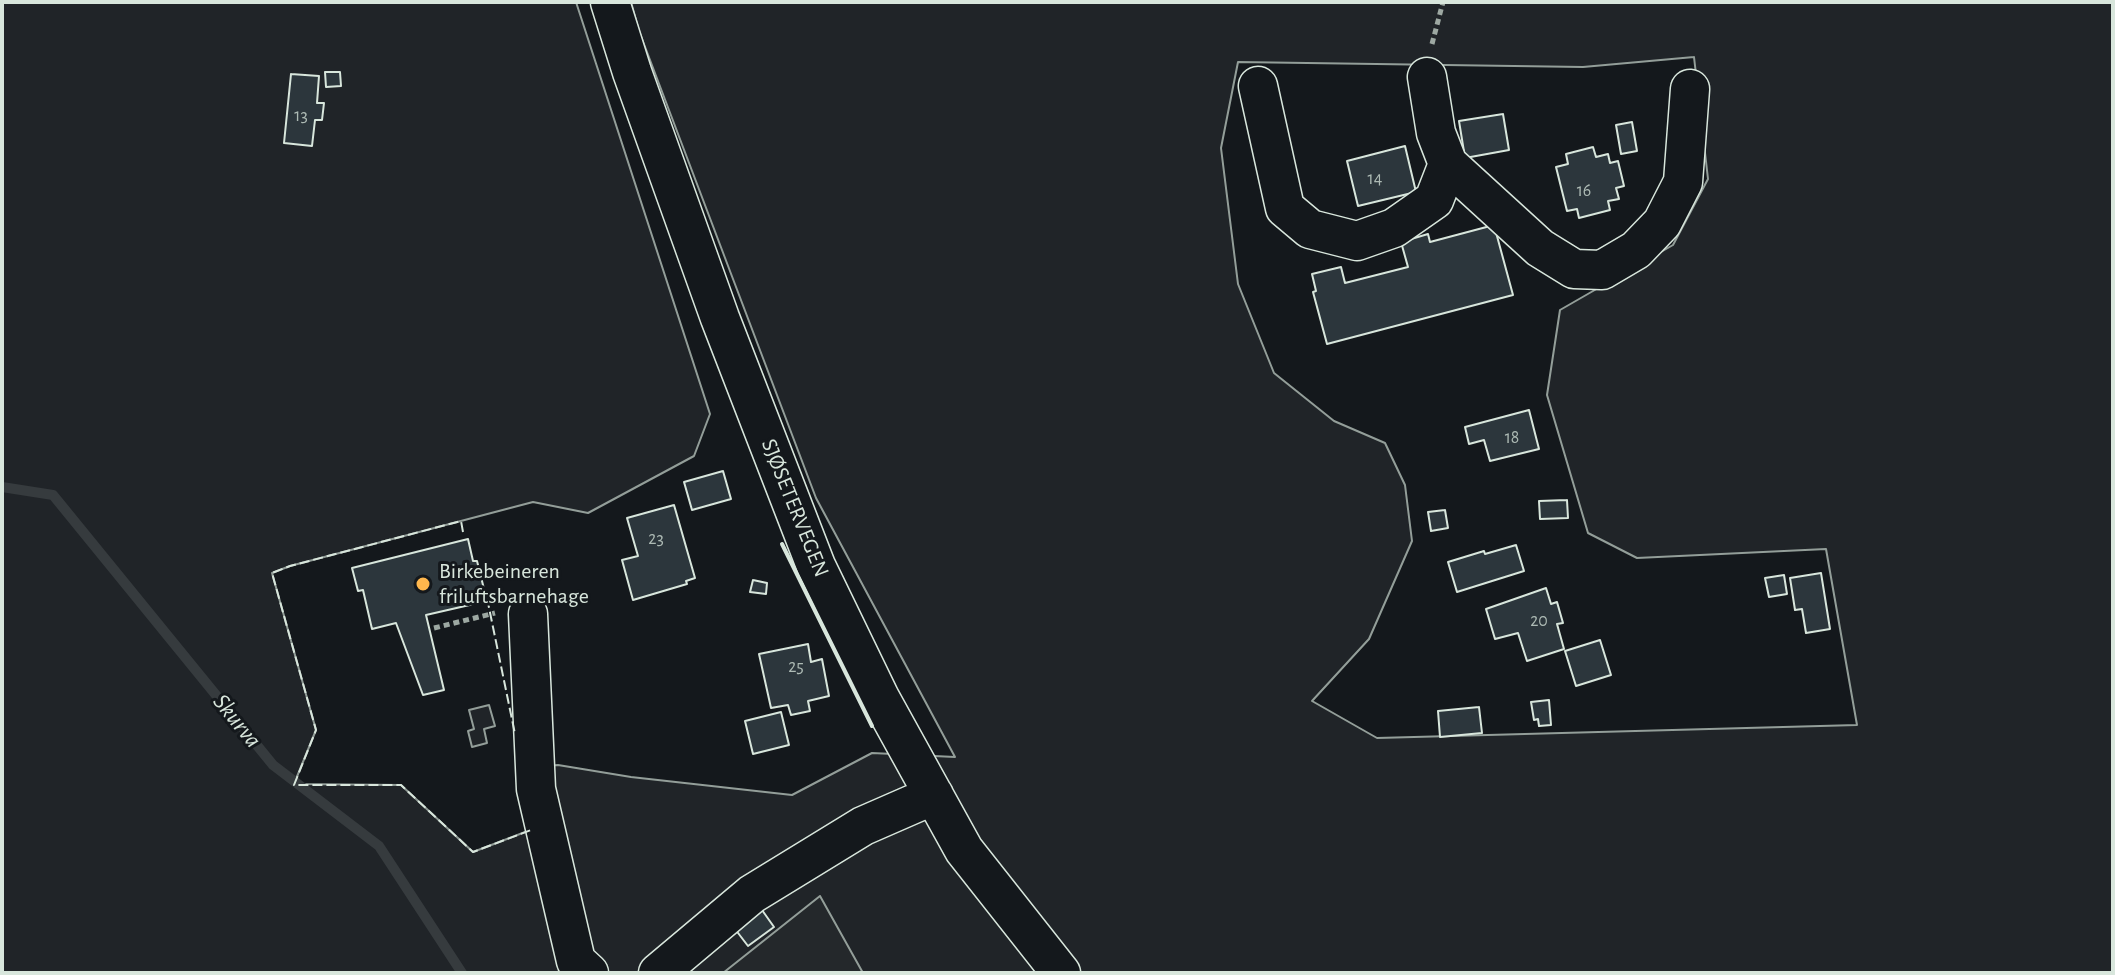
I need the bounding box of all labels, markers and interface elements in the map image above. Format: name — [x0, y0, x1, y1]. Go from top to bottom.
house number: 13 — [294, 105, 308, 127]
house number: 14 — [1368, 168, 1382, 190]
house number: 16 — [1577, 180, 1591, 202]
house number: 18 — [1505, 427, 1519, 449]
street label: SJØSETERVEGEN — [755, 435, 835, 581]
house number: 23 — [648, 528, 664, 550]
place label: Birkebeineren friluftsbarnehage — [439, 558, 589, 610]
marker: Birkebeineren friluftsbarnehage — [414, 575, 432, 593]
house number: 20 — [1530, 610, 1548, 632]
house number: 25 — [788, 656, 804, 678]
water label: Skurva — [207, 688, 267, 754]

